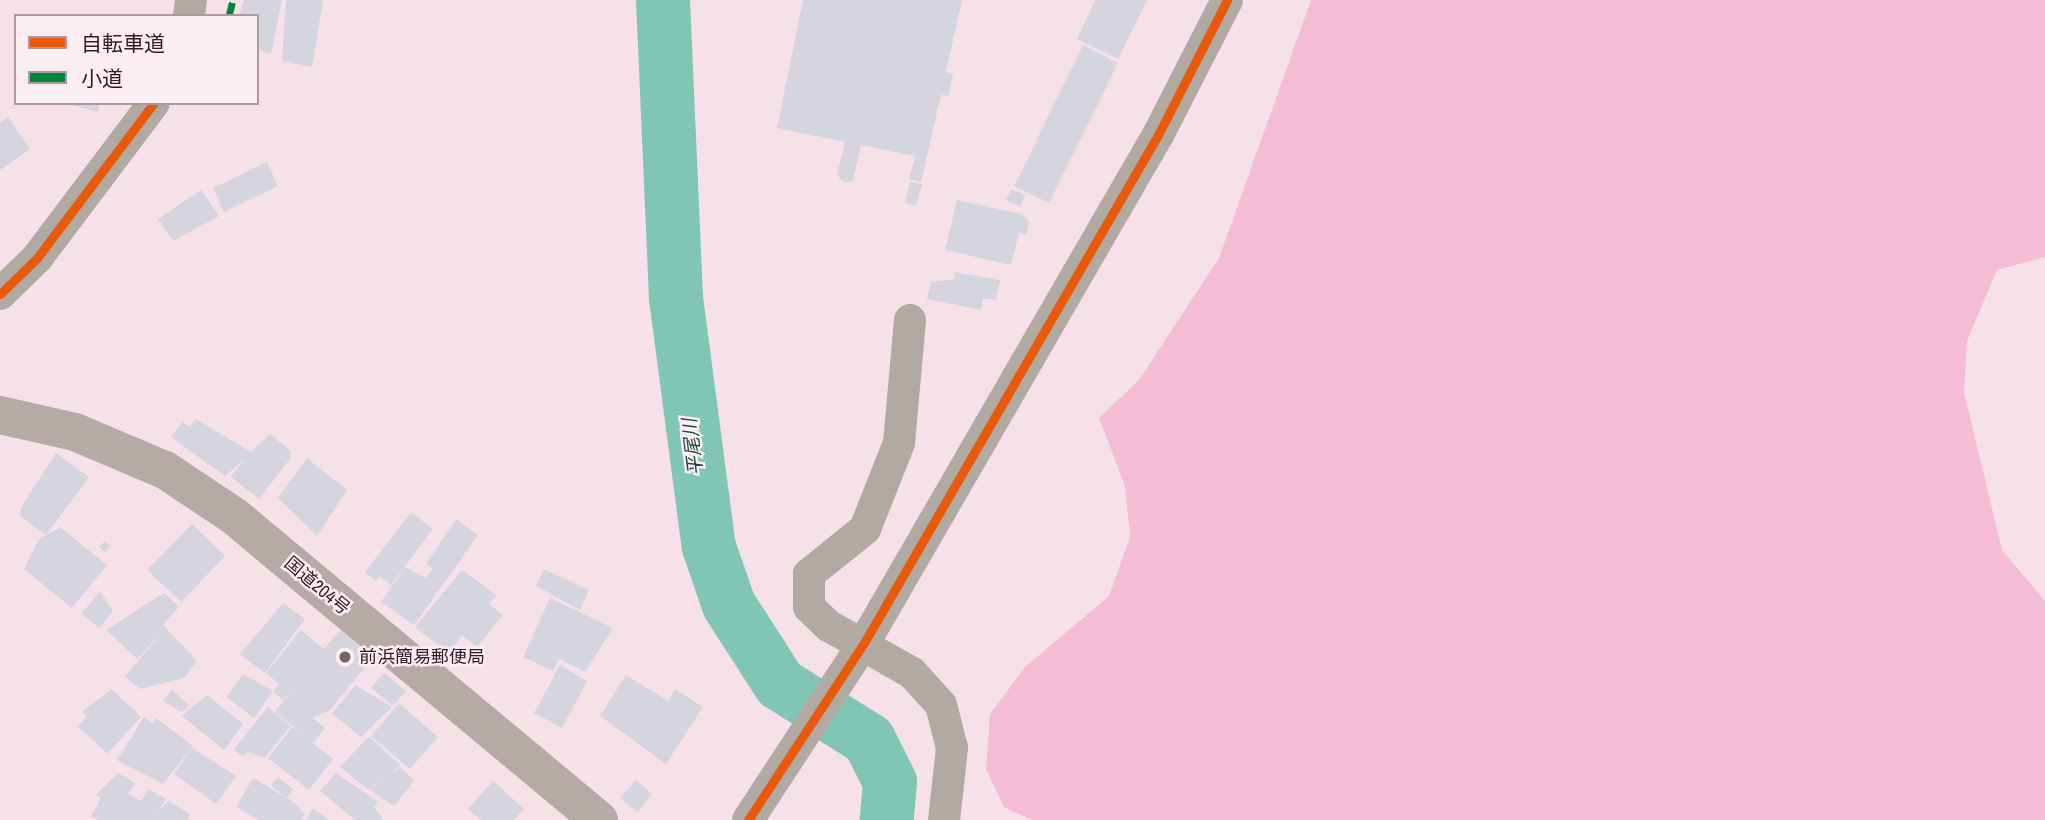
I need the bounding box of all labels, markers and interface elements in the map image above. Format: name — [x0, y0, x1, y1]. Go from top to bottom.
legend — [14, 14, 259, 105]
text: 自転車道 — [81, 29, 165, 58]
text: 小道 — [81, 64, 123, 93]
water label: 平尾川 — [678, 417, 708, 477]
street label: 国道204号 — [280, 552, 354, 620]
place label: 前浜簡易郵便局 — [359, 646, 485, 668]
marker: 前浜簡易郵便局 — [337, 649, 353, 665]

